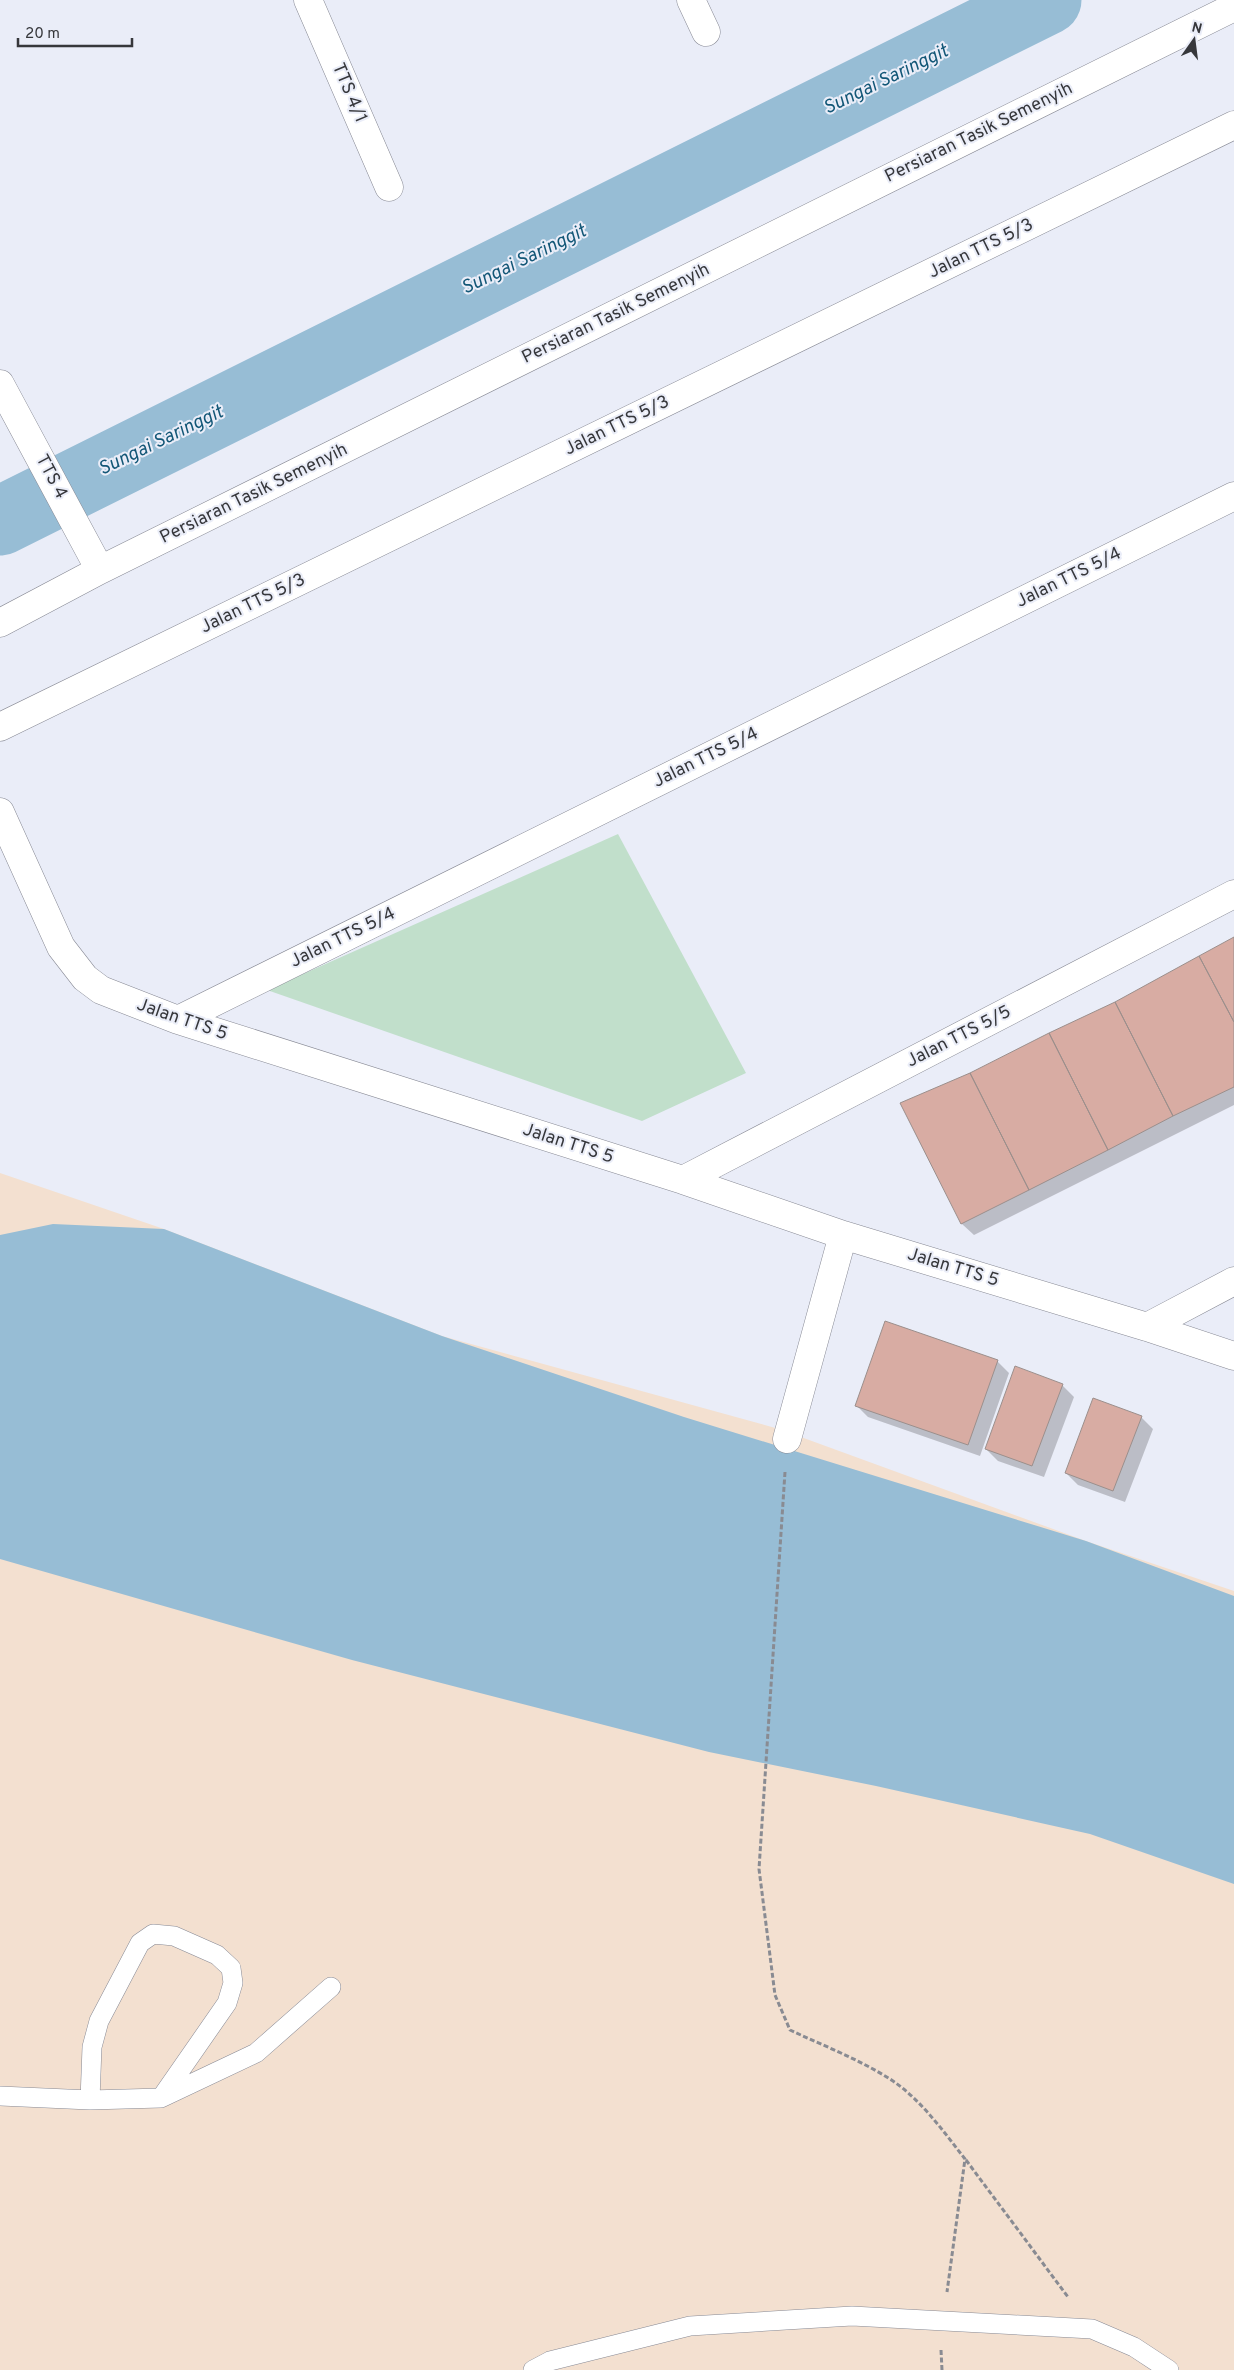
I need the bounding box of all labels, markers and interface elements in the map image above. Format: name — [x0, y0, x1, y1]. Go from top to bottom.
scale bar — [18, 15, 131, 47]
north arrow — [1169, 15, 1219, 65]
text: N — [1190, 19, 1204, 38]
text: 20 m — [25, 25, 60, 44]
water label: Sungai Saringgit — [820, 39, 954, 121]
street label: TTS 4/1 — [326, 60, 372, 126]
street label: Persiaran Tasik Semenyih — [881, 77, 1077, 189]
street label: Jalan TTS 5/3 — [925, 214, 1037, 284]
water label: Sungai Saringgit — [458, 219, 592, 301]
street label: Persiaran Tasik Semenyih — [518, 258, 714, 370]
street label: Jalan TTS 5/3 — [561, 391, 673, 461]
water label: Sungai Saringgit — [95, 400, 229, 482]
street label: Persiaran Tasik Semenyih — [156, 438, 352, 550]
street label: TTS 4 — [30, 451, 72, 503]
street label: Jalan TTS 5/4 — [1013, 543, 1125, 613]
street label: Jalan TTS 5/3 — [197, 569, 309, 639]
street label: Jalan TTS 5/4 — [650, 723, 762, 793]
street label: Jalan TTS 5/4 — [287, 903, 399, 973]
street label: Jalan TTS 5 — [134, 994, 230, 1046]
street label: Jalan TTS 5/5 — [903, 1001, 1015, 1073]
street label: Jalan TTS 5 — [520, 1118, 616, 1170]
street label: Jalan TTS 5 — [904, 1243, 1002, 1293]

